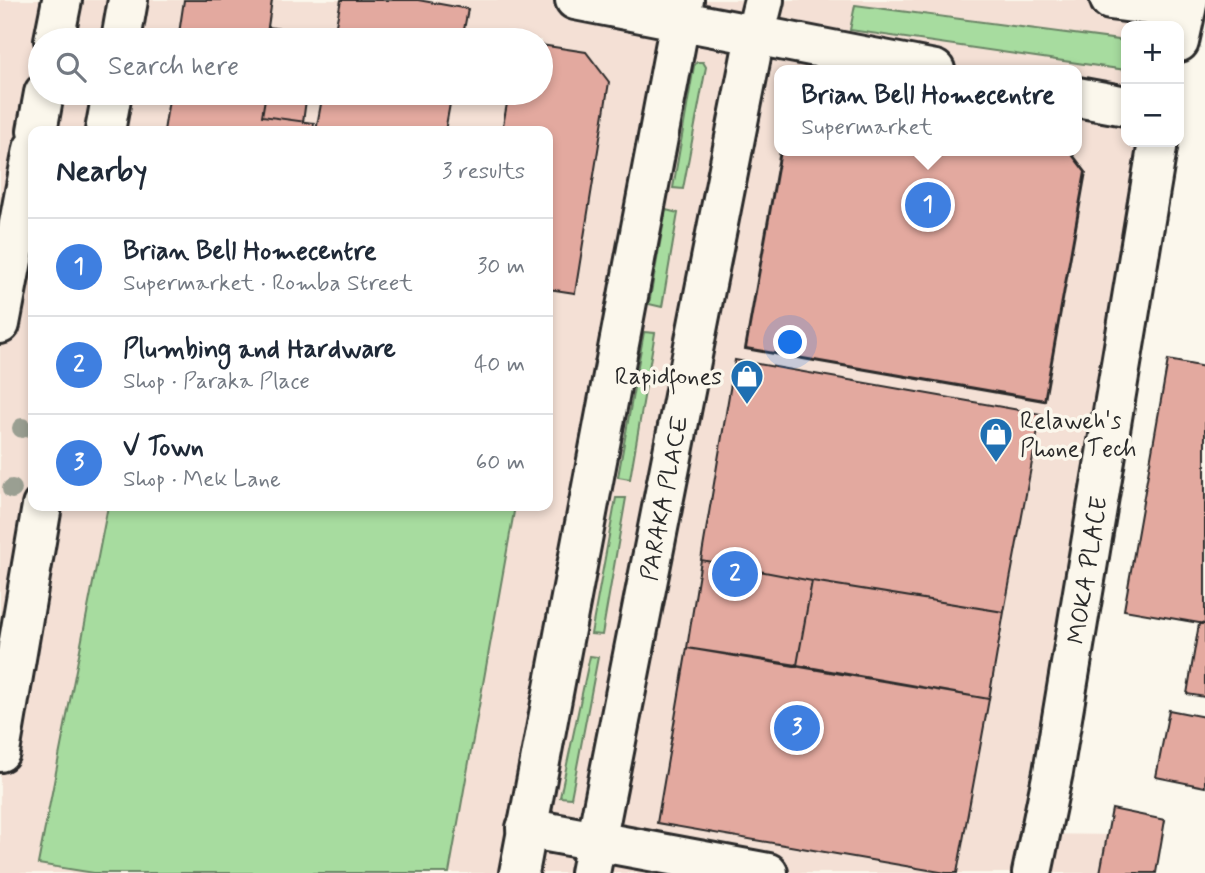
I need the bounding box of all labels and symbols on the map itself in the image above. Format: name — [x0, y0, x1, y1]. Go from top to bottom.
pin: 1 — [905, 179, 951, 231]
your location — [773, 325, 807, 359]
shop icon: Rapidfones — [728, 357, 766, 406]
place label: Rapidfones — [615, 362, 722, 395]
place label: Relaweh's Phone Tech — [1020, 406, 1137, 465]
street label: PARAKA PLACE — [634, 413, 697, 583]
shop icon: Relaweh's Phone Tech — [977, 415, 1015, 464]
street label: MOKA PLACE — [1062, 494, 1115, 646]
pin: 2 — [712, 548, 758, 600]
pin: 3 — [774, 702, 820, 754]

